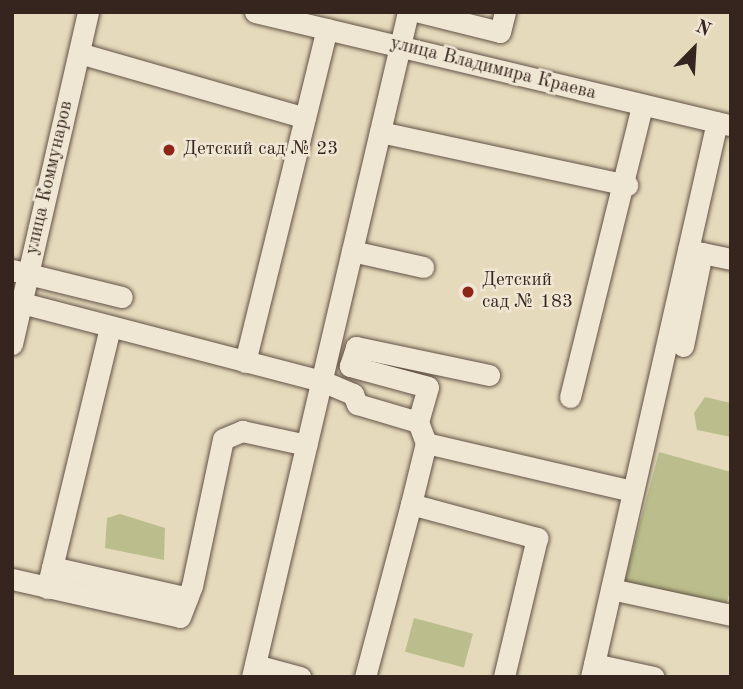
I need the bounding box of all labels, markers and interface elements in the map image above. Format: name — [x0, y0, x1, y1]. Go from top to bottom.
north arrow — [659, 14, 729, 84]
text: N — [692, 18, 713, 41]
street label: улица Владимира Краева — [388, 32, 598, 106]
street label: улица Коммунаров — [21, 99, 79, 257]
place label: Детский сад № 23 — [183, 139, 338, 161]
marker: Детский сад № 23 — [161, 142, 177, 158]
place label: Детский сад № 183 — [482, 270, 573, 314]
marker: Детский сад № 183 — [460, 284, 476, 300]

